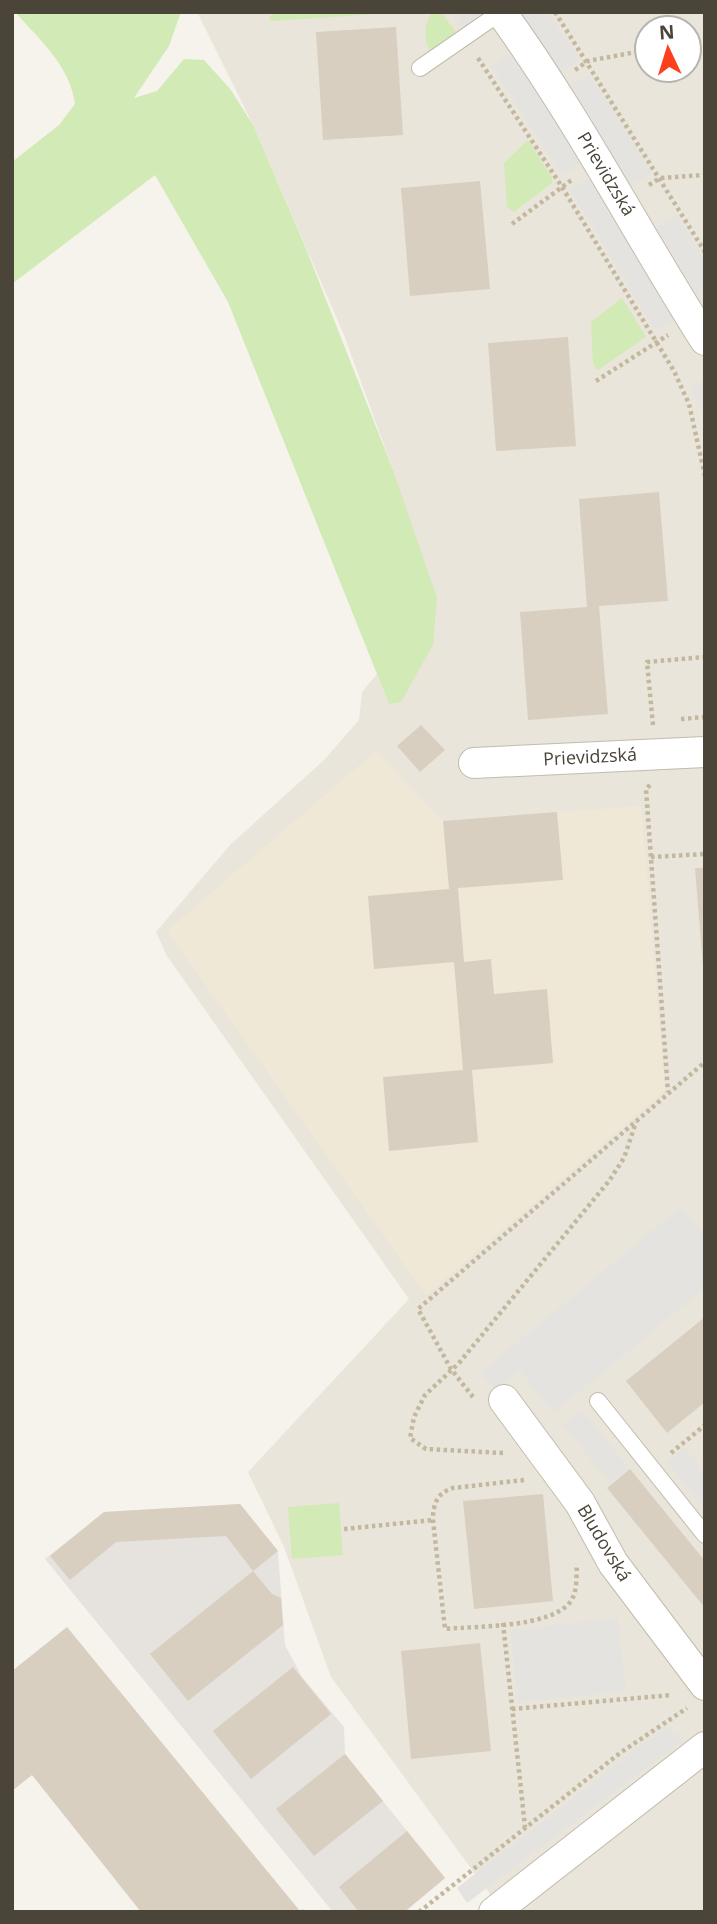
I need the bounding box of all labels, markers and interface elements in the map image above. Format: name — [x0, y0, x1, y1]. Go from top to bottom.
north arrow — [633, 14, 703, 84]
text: N — [658, 19, 675, 46]
street label: Prievidzská — [572, 127, 641, 220]
street label: Prievidzská — [542, 742, 637, 770]
street label: Bludovská — [572, 1499, 637, 1586]

